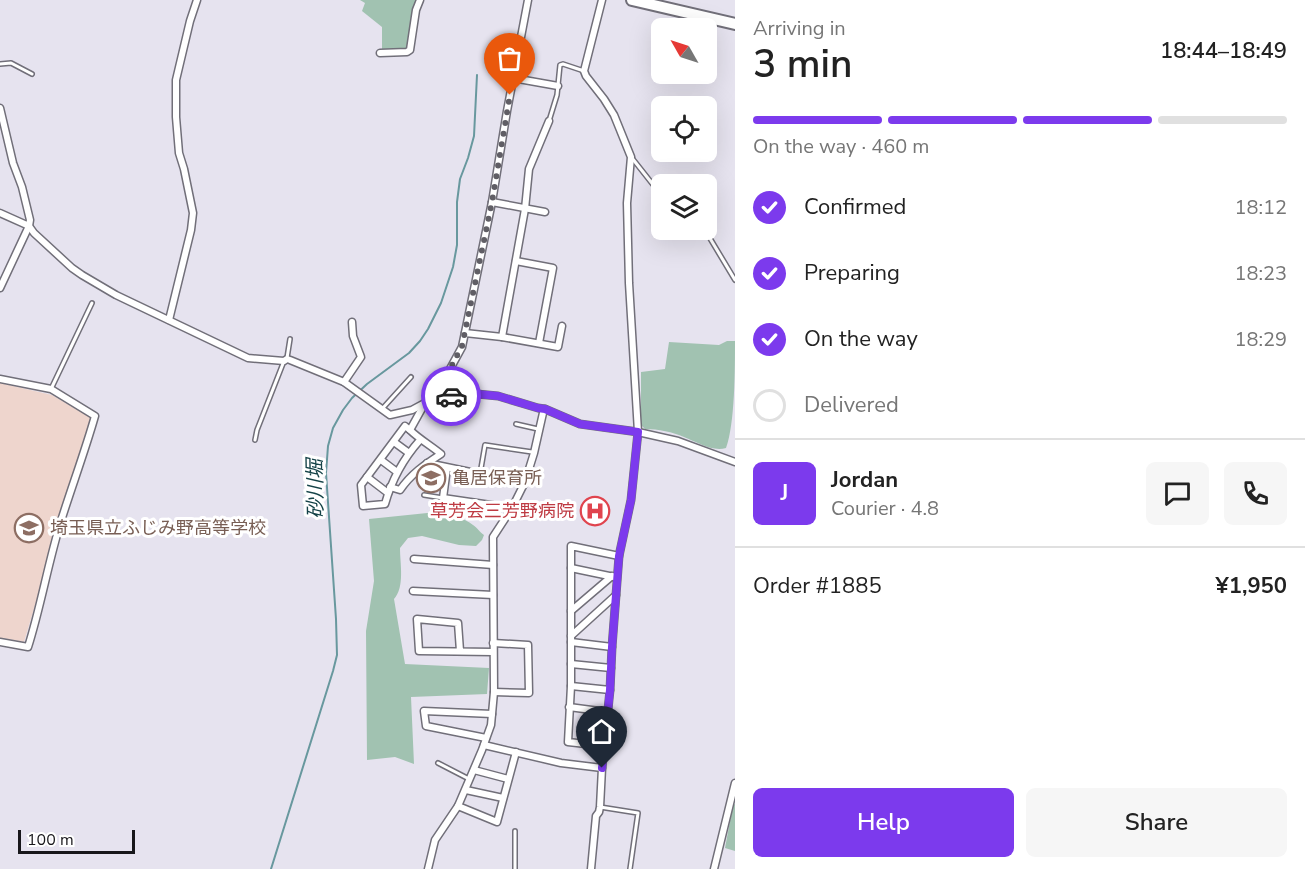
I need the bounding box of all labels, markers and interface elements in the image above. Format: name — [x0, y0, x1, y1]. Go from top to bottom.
text: Arriving in — [753, 15, 846, 42]
north arrow — [651, 18, 717, 84]
map controls — [651, 18, 717, 240]
pin — [484, 33, 535, 95]
text: 18:44–18:49 — [1160, 36, 1287, 66]
text: 3 min — [753, 38, 852, 91]
icon: bag — [493, 42, 526, 75]
button: locate — [651, 96, 717, 162]
text: On the way · 460 m — [753, 133, 929, 160]
button: layers — [651, 174, 717, 240]
icon: check — [753, 191, 786, 224]
text: Confirmed — [804, 192, 906, 222]
text: 18:12 — [1234, 194, 1287, 221]
icon: check — [753, 257, 786, 290]
text: Preparing — [804, 258, 900, 288]
text: 18:23 — [1234, 260, 1287, 287]
icon: check — [753, 323, 786, 356]
text: On the way — [804, 324, 918, 354]
text: 18:29 — [1234, 326, 1287, 353]
courier — [421, 366, 481, 426]
icon: car — [435, 380, 468, 413]
text: Delivered — [804, 390, 899, 420]
water label: 砂川堀 — [301, 456, 330, 519]
school or university icon: 亀居保育所 — [415, 462, 447, 494]
button: chat — [1146, 462, 1209, 525]
button: phone — [1224, 462, 1287, 525]
text: Jordan — [831, 465, 898, 495]
place label: 亀居保育所 — [452, 466, 542, 490]
text: J — [781, 478, 788, 508]
hospital icon: 草芳会三芳野病院 — [579, 495, 611, 527]
text: Courier · 4.8 — [831, 495, 939, 522]
place label: 草芳会三芳野病院 — [430, 499, 574, 523]
school or university icon: 埼玉県立ふじみ野高等学校 — [13, 512, 45, 544]
place label: 埼玉県立ふじみ野高等学校 — [50, 516, 266, 540]
text: Order #1885 — [753, 571, 882, 601]
text: ¥1,950 — [1216, 571, 1287, 601]
pin — [576, 706, 627, 768]
icon: home — [585, 715, 618, 748]
button: Help — [753, 788, 1014, 857]
button: Share — [1026, 788, 1287, 857]
scale bar — [18, 827, 135, 854]
text: 100 m — [27, 829, 74, 851]

